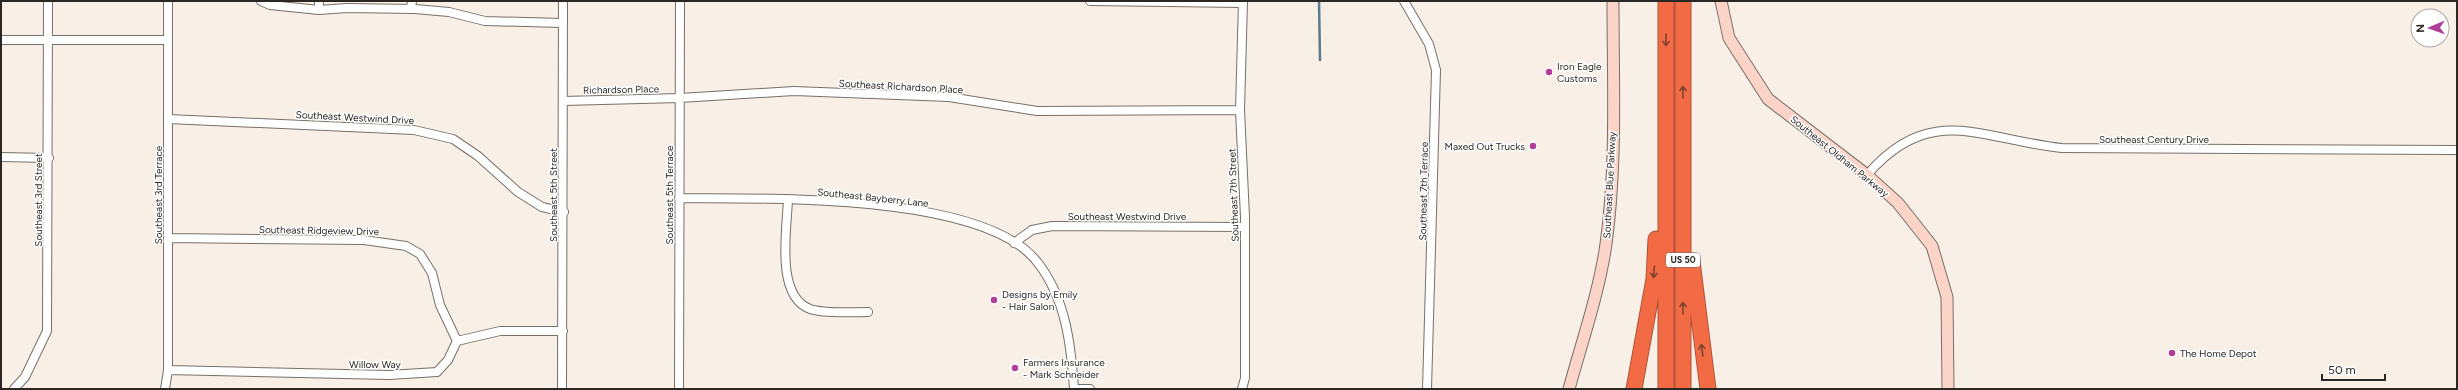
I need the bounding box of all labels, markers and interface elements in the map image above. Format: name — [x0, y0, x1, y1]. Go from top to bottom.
north arrow — [2410, 8, 2450, 48]
text: N — [2414, 24, 2427, 33]
one-way arrow — [1662, 33, 1670, 46]
place label: Iron Eagle Customs — [1557, 60, 1602, 85]
marker: Iron Eagle Customs — [1544, 67, 1554, 77]
street label: Southeast Richardson Place — [838, 77, 964, 96]
street label: Richardson Place — [583, 82, 660, 97]
one-way arrow — [1679, 86, 1687, 99]
street label: Southeast Westwind Drive — [295, 108, 415, 127]
street label: Southeast Oldham Parkway — [1788, 113, 1892, 201]
street label: Southeast Blue Parkway — [1600, 130, 1619, 239]
street label: Southeast Century Drive — [2099, 133, 2210, 146]
place label: Maxed Out Trucks — [1444, 140, 1525, 153]
street label: Southeast 7th Terrace — [1416, 141, 1431, 240]
marker: Maxed Out Trucks — [1528, 141, 1538, 151]
street label: Southeast 3rd Terrace — [152, 145, 165, 244]
street label: Southeast 5th Terrace — [663, 145, 676, 245]
street label: Southeast 5th Street — [547, 148, 560, 242]
street label: Southeast 7th Street — [1225, 148, 1242, 242]
street label: Southeast 3rd Street — [32, 153, 45, 247]
street label: Southeast Bayberry Lane — [817, 185, 930, 210]
street label: Southeast Westwind Drive — [1068, 210, 1187, 223]
street label: Southeast Ridgeview Drive — [259, 223, 380, 238]
road number: US 50 — [1666, 253, 1700, 267]
one-way arrow — [1651, 265, 1658, 278]
place label: Designs by Emily - Hair Salon — [1002, 288, 1078, 313]
marker: Designs by Emily - Hair Salon — [989, 295, 999, 305]
one-way arrow — [1679, 302, 1687, 315]
one-way arrow — [1699, 344, 1706, 357]
place label: The Home Depot — [2180, 347, 2257, 360]
marker: The Home Depot — [2167, 348, 2177, 358]
place label: Farmers Insurance - Mark Schneider — [1023, 356, 1105, 381]
scale bar — [2322, 356, 2385, 382]
street label: Willow Way — [349, 358, 402, 371]
marker: Farmers Insurance - Mark Schneider — [1010, 363, 1020, 373]
text: 50 m — [2328, 363, 2356, 377]

